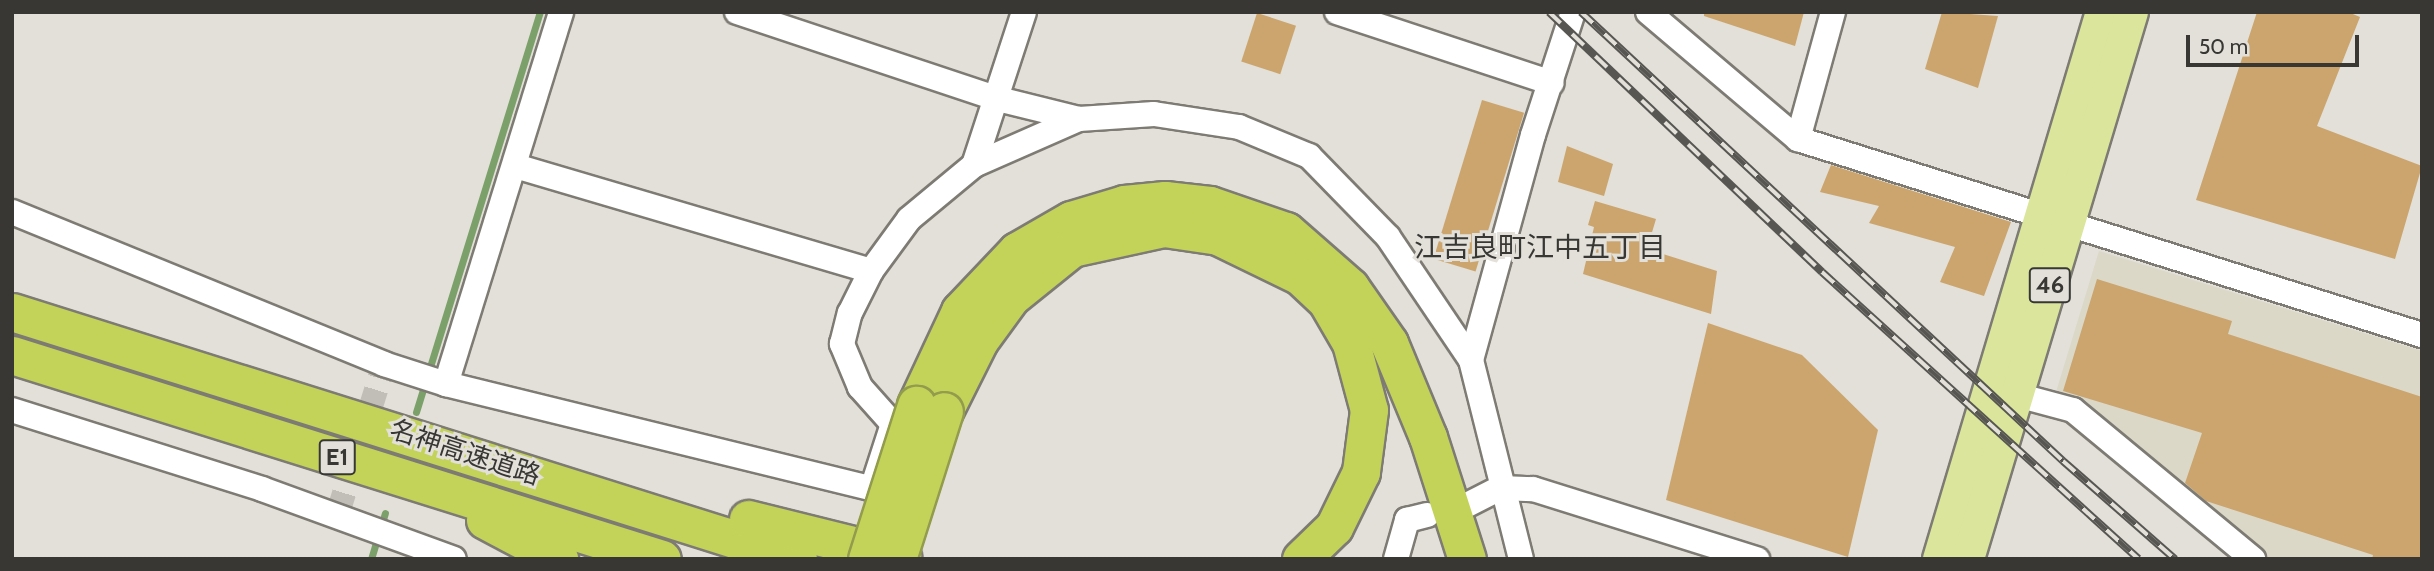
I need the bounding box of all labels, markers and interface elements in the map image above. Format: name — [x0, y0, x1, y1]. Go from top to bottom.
scale bar — [2189, 21, 2362, 65]
text: 50 m — [2199, 34, 2248, 59]
district label: 江吉良町江中五丁目 — [1414, 230, 1666, 264]
road number: 46 — [2027, 264, 2073, 306]
street label: 名神高速道路 — [386, 414, 544, 492]
road number: E1 — [318, 436, 356, 478]

